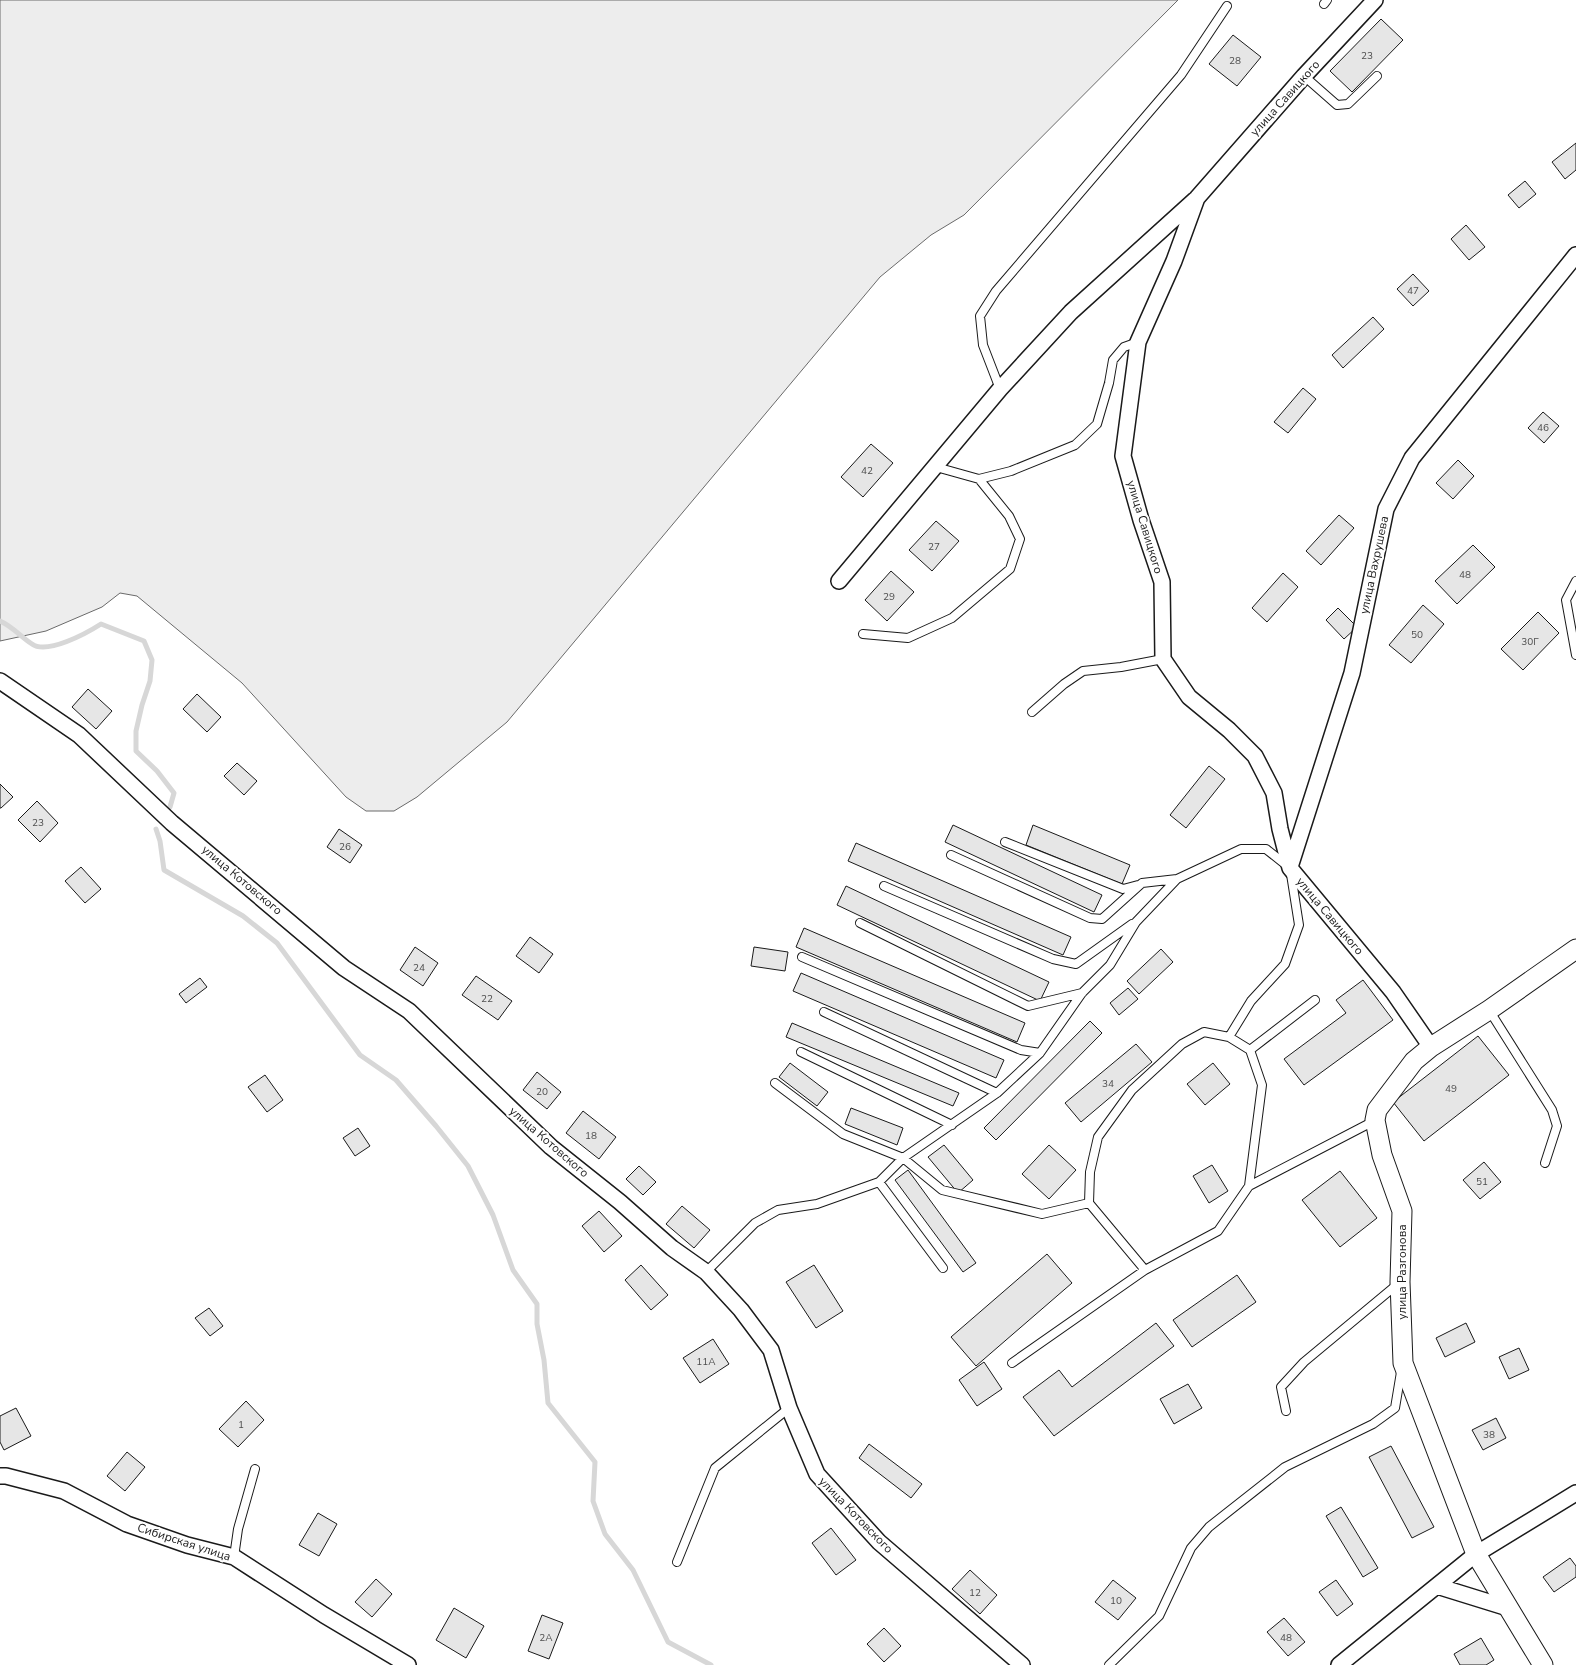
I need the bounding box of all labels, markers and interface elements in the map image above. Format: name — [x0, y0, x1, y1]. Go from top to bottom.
house number: 23 — [1361, 49, 1373, 63]
house number: 28 — [1229, 54, 1241, 68]
street label: улица Савицкого — [1247, 57, 1323, 139]
house number: 47 — [1407, 284, 1419, 298]
house number: 46 — [1537, 421, 1549, 435]
house number: 42 — [861, 464, 873, 478]
street label: улица Савицкого — [1123, 478, 1167, 576]
street label: улица Вахрушева — [1356, 514, 1392, 616]
house number: 27 — [928, 540, 940, 554]
house number: 48 — [1459, 568, 1471, 582]
house number: 29 — [883, 590, 895, 604]
house number: 50 — [1411, 628, 1423, 642]
house number: 30Г — [1521, 635, 1539, 649]
house number: 23 — [32, 816, 44, 830]
house number: 26 — [339, 840, 351, 854]
street label: улица Котовского — [198, 842, 286, 919]
street label: улица Савицкого — [1293, 874, 1367, 958]
house number: 24 — [413, 961, 425, 975]
house number: 22 — [481, 992, 493, 1006]
house number: 34 — [1102, 1077, 1114, 1091]
house number: 49 — [1445, 1082, 1457, 1096]
house number: 20 — [536, 1085, 548, 1099]
street label: улица Котовского — [506, 1103, 592, 1181]
house number: 18 — [585, 1129, 597, 1143]
house number: 51 — [1476, 1175, 1488, 1189]
street label: улица Разгонова — [1394, 1224, 1410, 1320]
house number: 11А — [696, 1355, 716, 1369]
house number: 1 — [238, 1418, 244, 1432]
house number: 38 — [1483, 1428, 1495, 1442]
street label: улица Котовского — [815, 1473, 897, 1557]
street label: Сибирская улица — [135, 1519, 233, 1565]
house number: 12 — [969, 1586, 981, 1600]
house number: 10 — [1110, 1594, 1122, 1608]
house number: 2А — [539, 1631, 553, 1645]
house number: 48 — [1280, 1631, 1292, 1645]

